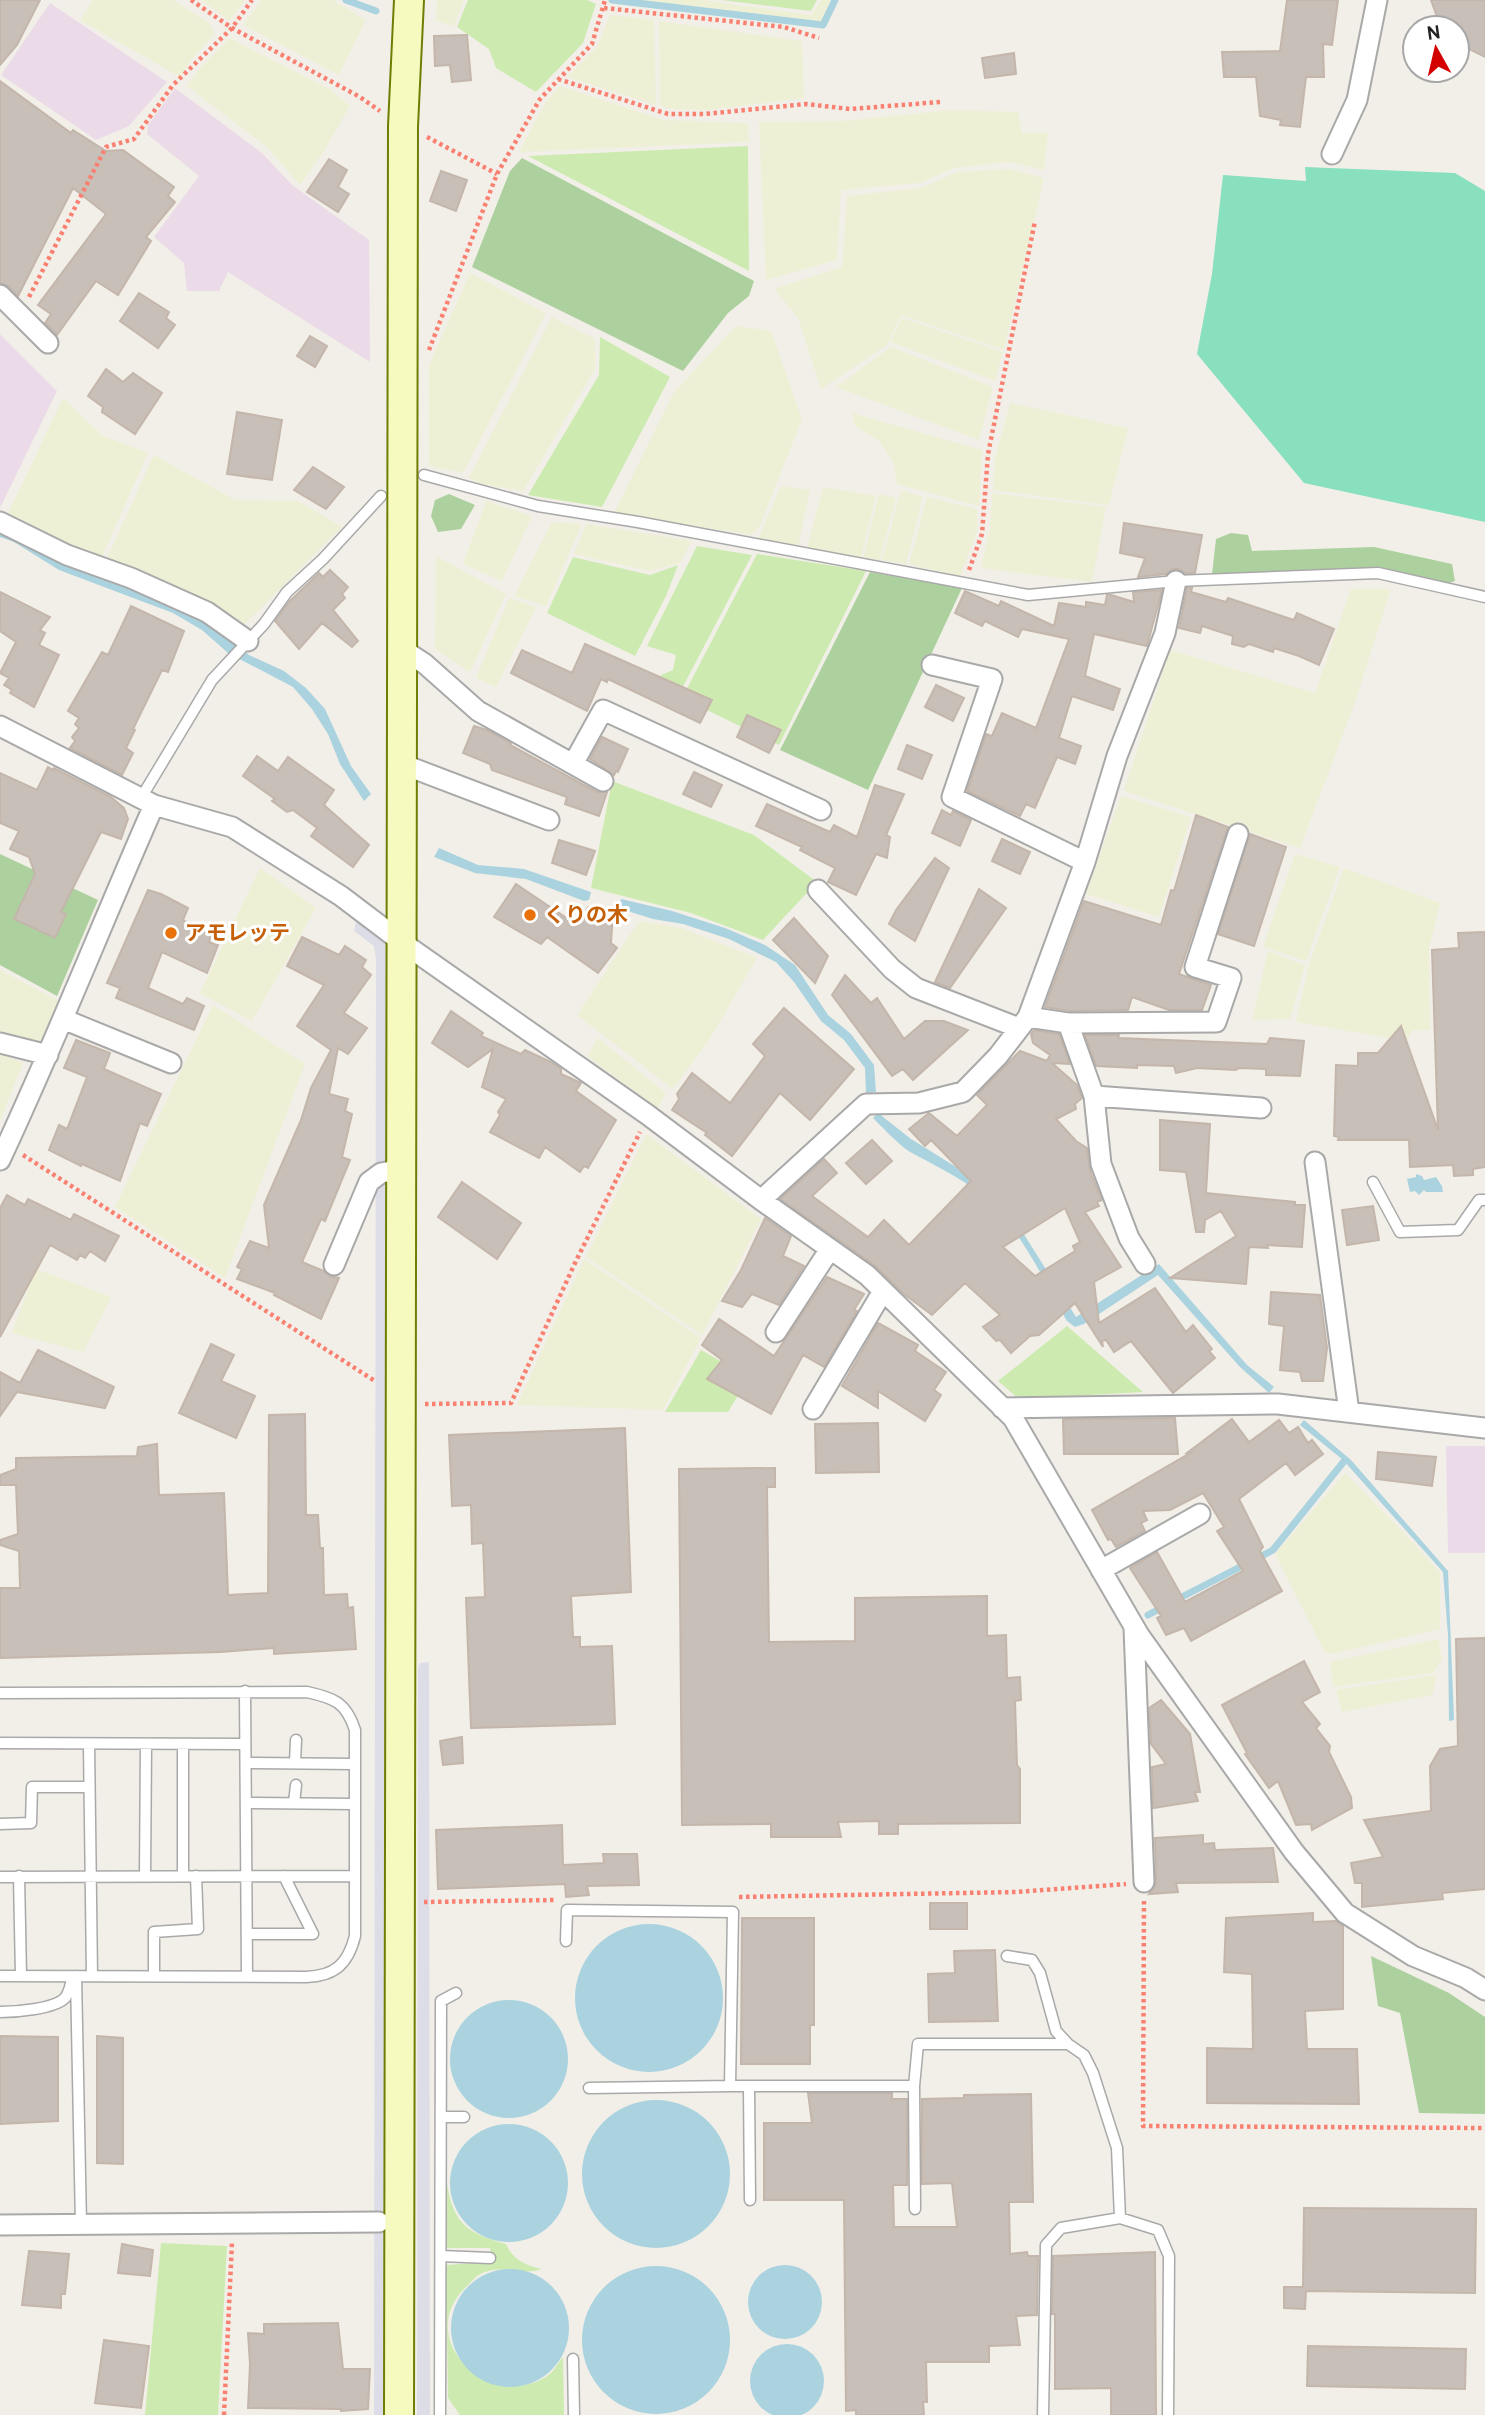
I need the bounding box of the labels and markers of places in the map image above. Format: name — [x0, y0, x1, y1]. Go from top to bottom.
place label: くりの木 — [544, 903, 628, 930]
marker: くりの木 — [522, 907, 538, 923]
place label: アモレッテ — [185, 921, 290, 948]
marker: アモレッテ — [163, 925, 179, 941]

